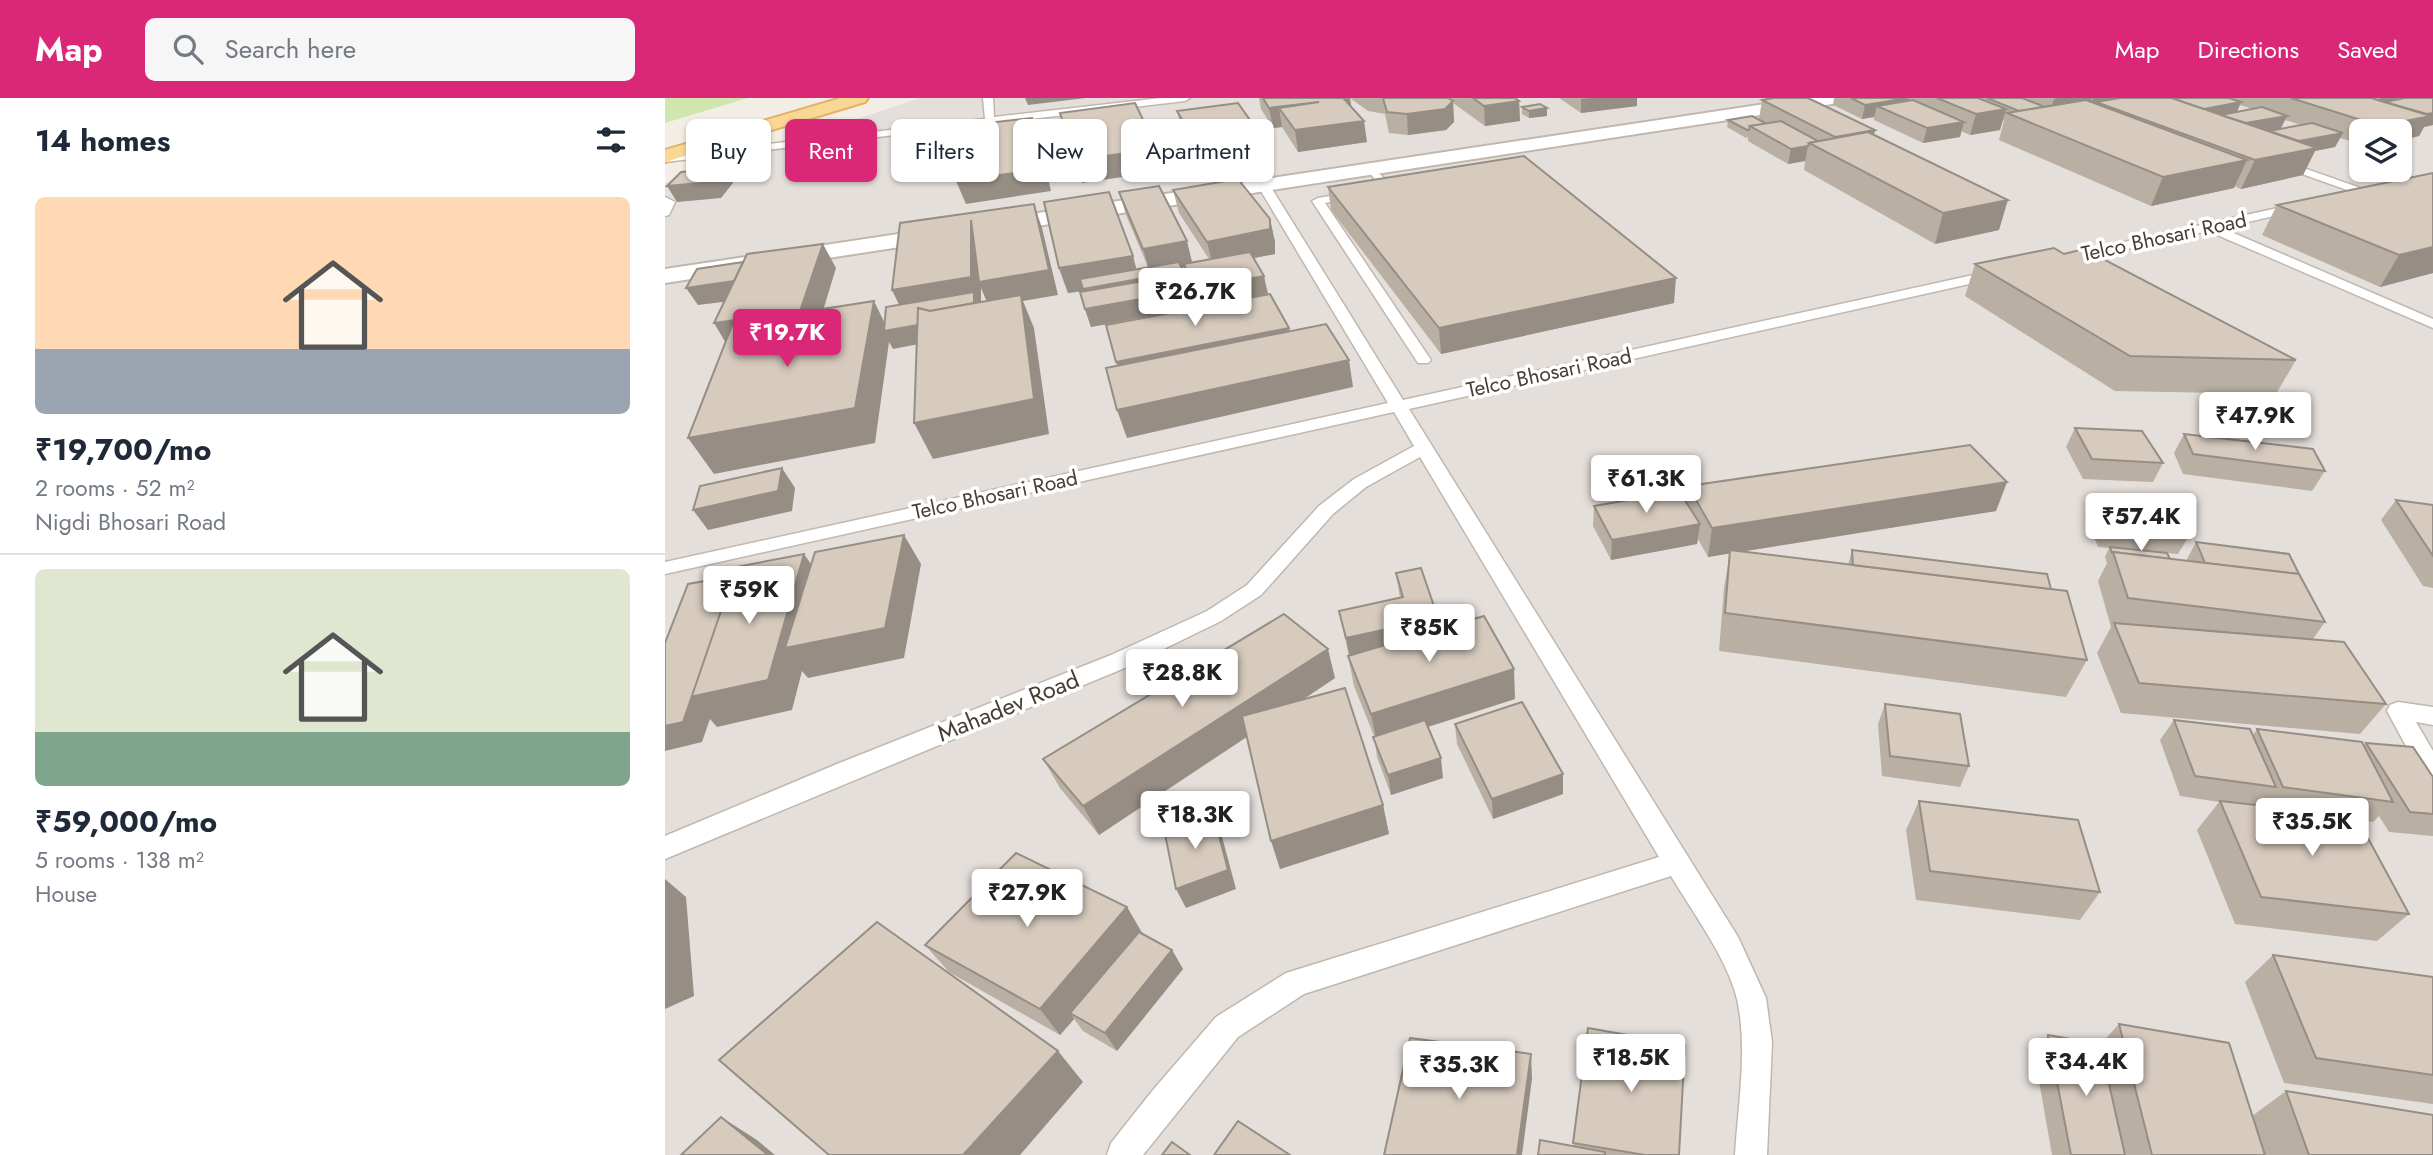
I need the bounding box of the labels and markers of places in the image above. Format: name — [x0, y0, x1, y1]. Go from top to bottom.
pin: ₹26.7K — [1138, 268, 1252, 328]
pin: ₹19.7K — [730, 310, 844, 369]
pin: ₹47.9K — [2198, 392, 2312, 452]
pin: ₹61.3K — [1589, 456, 1703, 515]
pin: ₹57.4K — [2084, 494, 2198, 553]
pin: ₹59K — [708, 566, 790, 626]
pin: ₹85K — [1388, 604, 1470, 664]
pin: ₹28.8K — [1125, 650, 1239, 709]
pin: ₹18.3K — [1138, 792, 1252, 851]
pin: ₹35.5K — [2255, 798, 2369, 858]
pin: ₹27.9K — [970, 870, 1084, 929]
pin: ₹18.5K — [1574, 1034, 1688, 1094]
pin: ₹34.4K — [2029, 1038, 2143, 1098]
pin: ₹35.3K — [1402, 1042, 1516, 1101]

